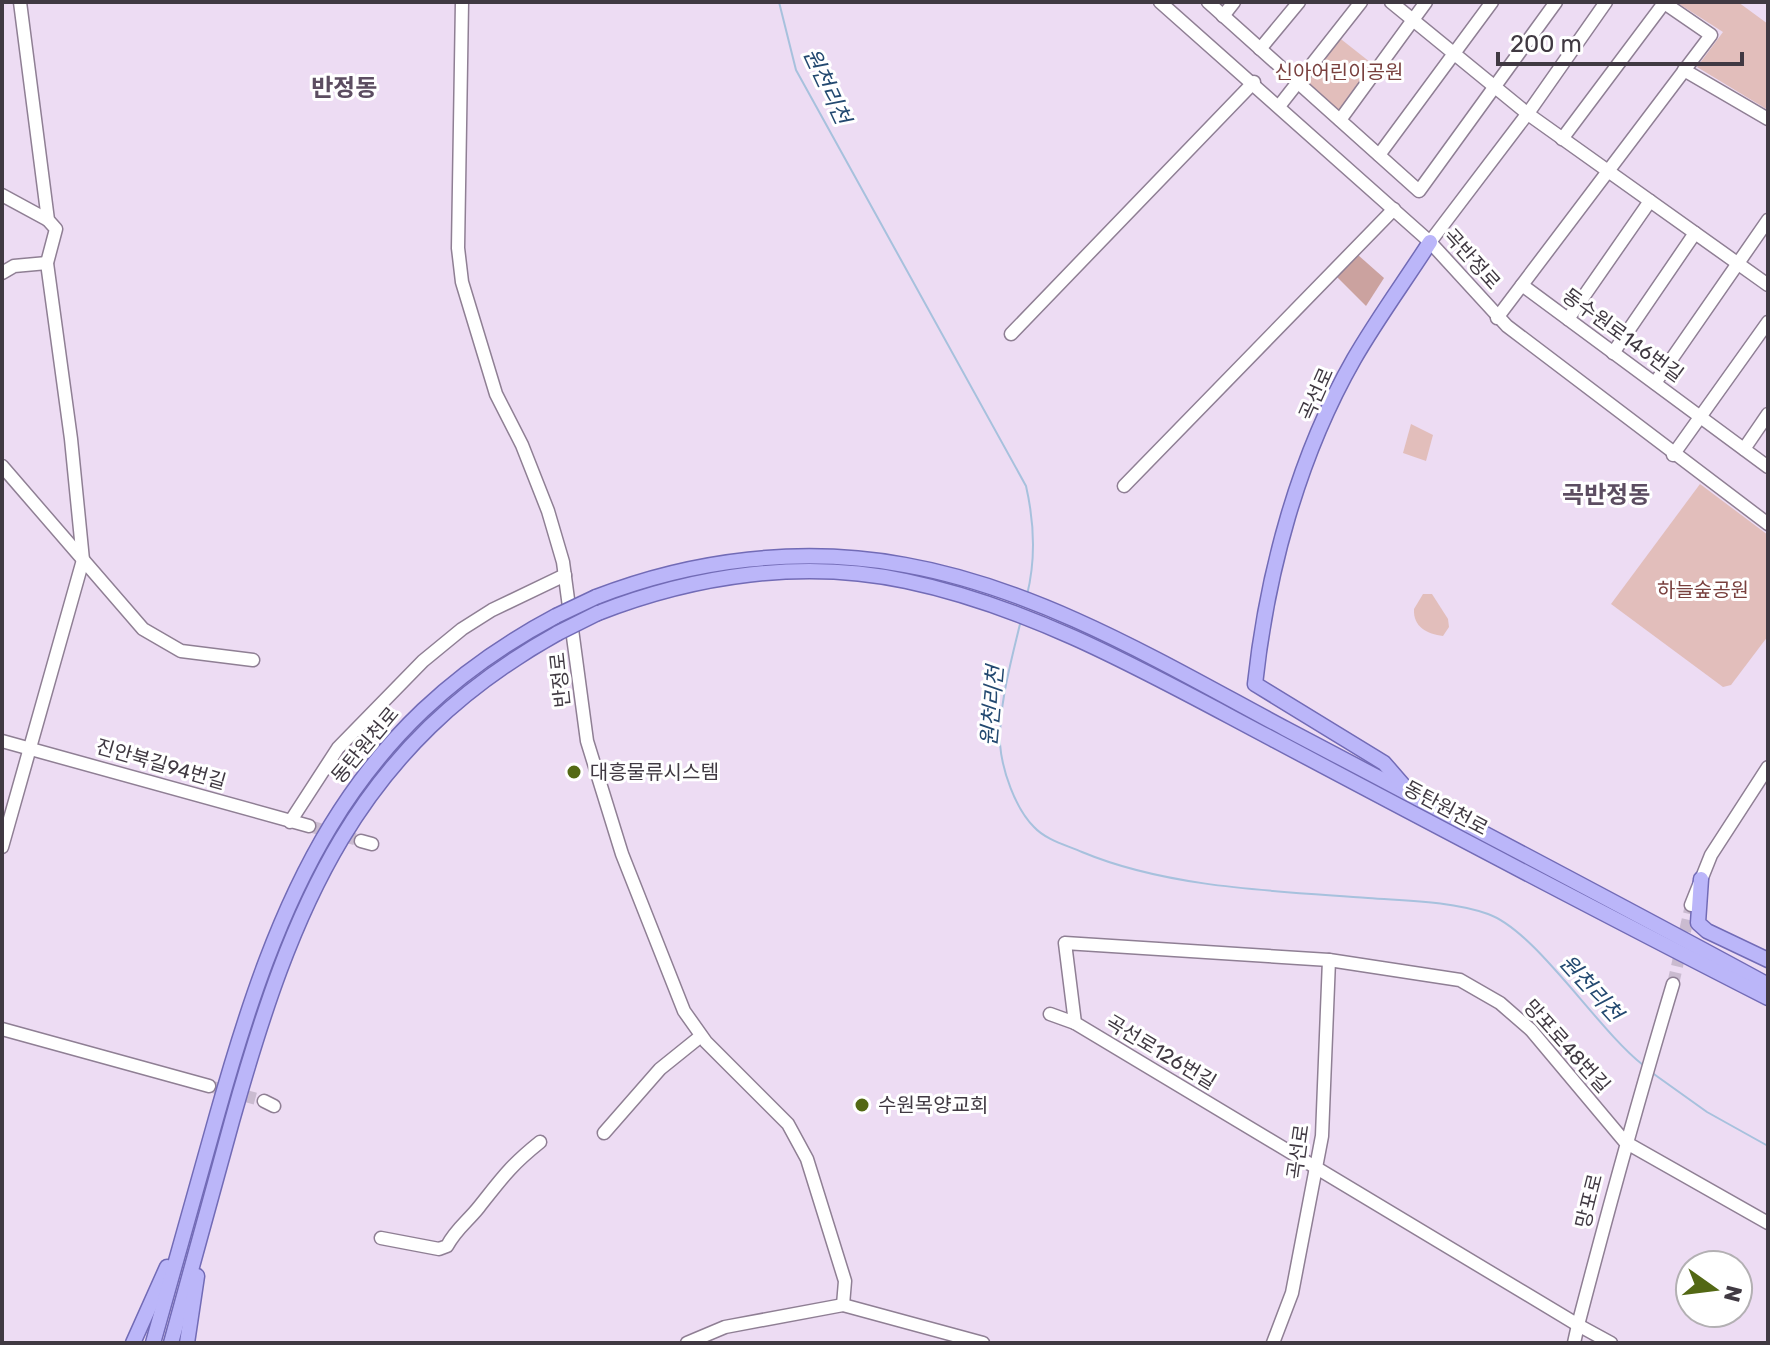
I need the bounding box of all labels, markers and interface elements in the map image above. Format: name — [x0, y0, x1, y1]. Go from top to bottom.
scale bar — [1498, 16, 1742, 66]
text: 200 m — [1510, 30, 1582, 58]
water label: 원천리천 — [798, 44, 858, 131]
park label: 신아어린이공원 — [1275, 60, 1403, 84]
district label: 반정동 — [311, 74, 377, 102]
street label: 곡반정로 — [1438, 224, 1506, 294]
street label: 동수원로146번길 — [1558, 283, 1688, 387]
street label: 곡선로 — [1294, 364, 1338, 424]
district label: 곡반정동 — [1562, 481, 1650, 509]
park label: 하늘숲공원 — [1657, 578, 1749, 602]
street label: 반정로 — [545, 651, 575, 709]
water label: 원천리천 — [975, 662, 1009, 748]
street label: 동탄원천로 — [326, 702, 404, 788]
street label: 진안북길94번길 — [93, 734, 229, 794]
place label: 대흥물류시스템 — [590, 760, 719, 784]
marker: 대흥물류시스템 — [565, 763, 583, 781]
street label: 동탄원천로 — [1400, 776, 1492, 840]
water label: 원천리천 — [1554, 949, 1630, 1029]
street label: 망포로48번길 — [1519, 994, 1615, 1098]
street label: 곡선로126번길 — [1102, 1010, 1220, 1094]
place label: 수원목양교회 — [878, 1093, 988, 1117]
marker: 수원목양교회 — [853, 1096, 871, 1114]
street label: 곡선로 — [1282, 1123, 1314, 1181]
street label: 망포로 — [1571, 1171, 1607, 1231]
north arrow — [1674, 1249, 1754, 1329]
text: N — [1718, 1283, 1748, 1305]

